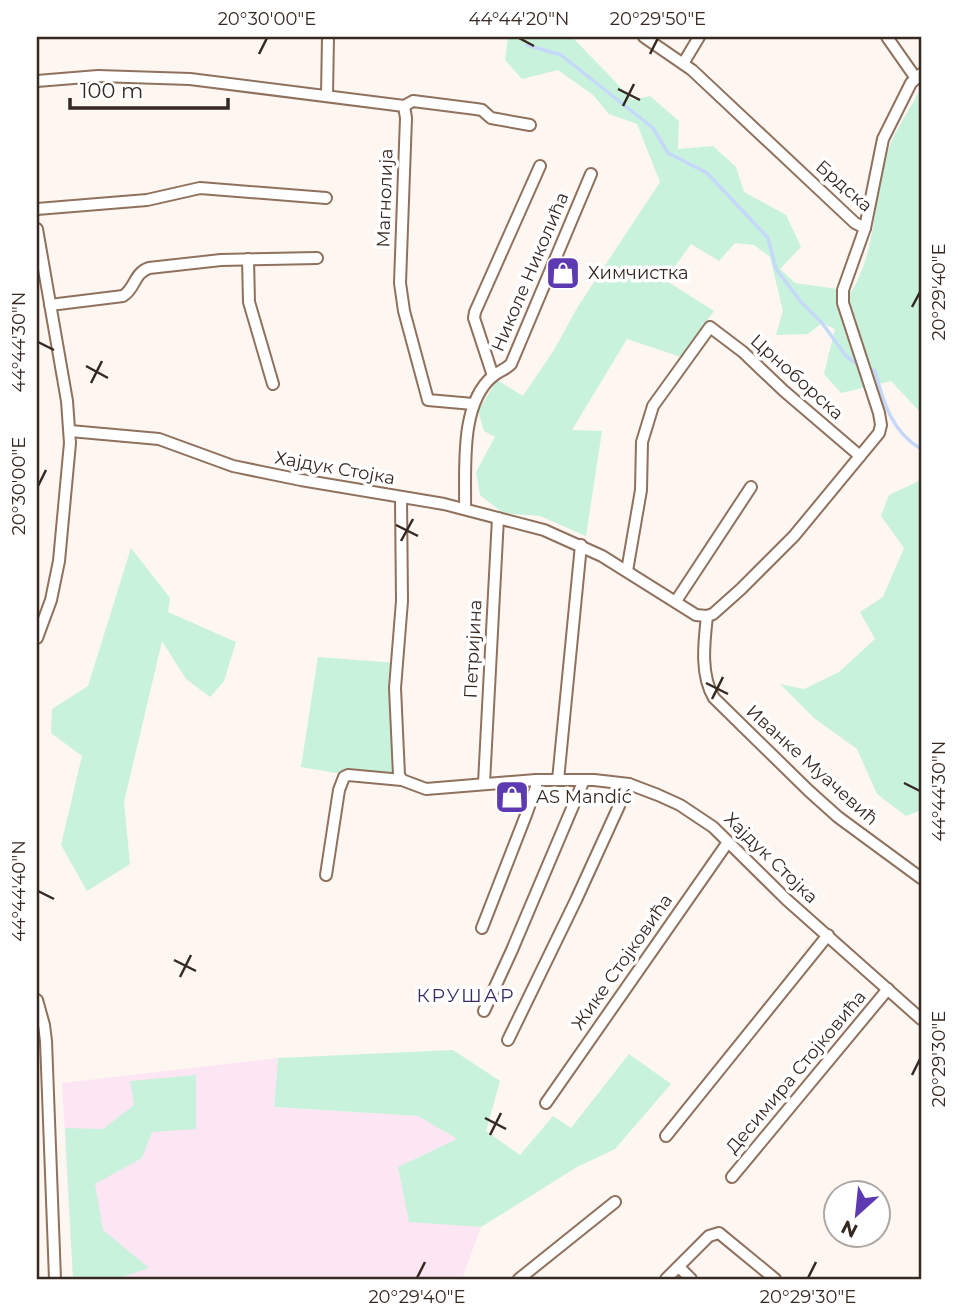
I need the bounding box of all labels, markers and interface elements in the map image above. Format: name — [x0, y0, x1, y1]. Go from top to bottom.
text: 20°30'00"E — [218, 8, 316, 30]
text: 44°44'20"N — [468, 8, 570, 30]
text: 20°29'50"E — [610, 8, 706, 30]
scale bar — [70, 66, 228, 110]
text: 100 m — [80, 78, 143, 103]
street label: Магнолија — [372, 148, 398, 248]
street label: Брдска — [811, 155, 877, 217]
street label: Николе Николића — [486, 189, 574, 355]
text: 20°29'40"E — [928, 243, 950, 341]
shop icon: Химчистка — [544, 254, 582, 292]
place label: Химчистка — [588, 262, 689, 284]
text: 44°44'30"N — [8, 292, 30, 392]
street label: Црноборска — [746, 330, 848, 424]
text: 20°30'00"E — [8, 437, 30, 535]
street label: Хајдук Стојка — [273, 447, 397, 489]
street label: Петријина — [459, 599, 487, 699]
street label: Иванке Муачевић — [742, 700, 882, 830]
text: 44°44'30"N — [928, 741, 950, 841]
shop icon: AS Mandić — [493, 778, 531, 816]
place label: AS Mandić — [536, 786, 632, 808]
street label: Хајдук Стојка — [720, 808, 822, 908]
text: 44°44'40"N — [8, 840, 30, 942]
street label: Жике Стојковића — [567, 890, 677, 1034]
district label: КРУШАР — [417, 984, 515, 1007]
street label: Десимира Стојковића — [721, 986, 871, 1158]
text: 20°29'30"E — [928, 1011, 950, 1107]
north arrow — [822, 1180, 892, 1250]
text: N — [837, 1215, 862, 1242]
text: 20°29'40"E — [368, 1286, 466, 1308]
text: 20°29'30"E — [760, 1286, 856, 1308]

